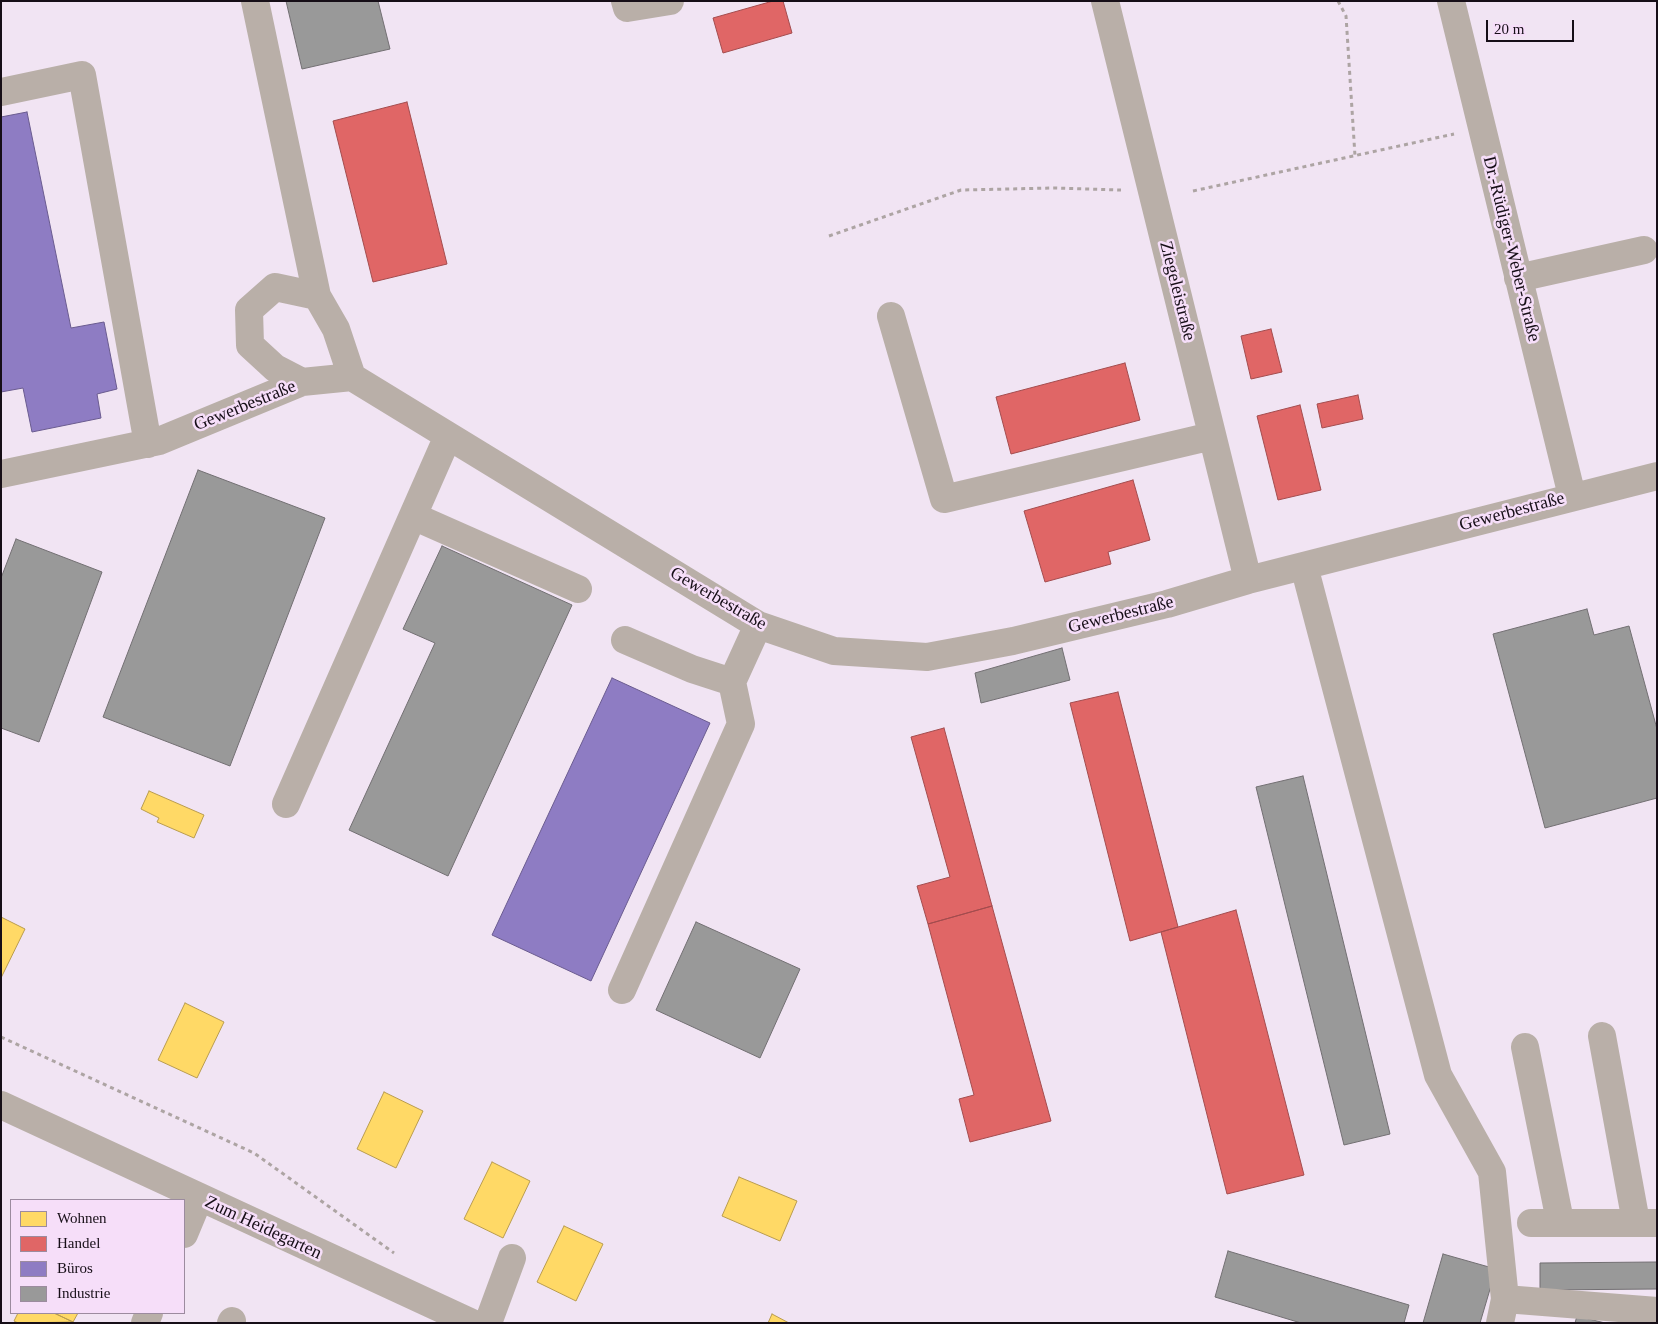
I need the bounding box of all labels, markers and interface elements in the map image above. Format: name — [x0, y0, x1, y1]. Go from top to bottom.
scale bar — [1488, 10, 1576, 42]
text: 20 m — [1494, 21, 1524, 37]
street label: Dr.-Rüdiger-Weber-Straße — [1478, 154, 1544, 344]
street label: Ziegeleistraße — [1154, 239, 1200, 343]
street label: Gewerbestraße — [191, 376, 299, 436]
street label: Gewerbestraße — [1457, 488, 1567, 536]
street label: Gewerbestraße — [666, 563, 770, 635]
street label: Gewerbestraße — [1066, 591, 1176, 639]
street label: Zum Heidegarten — [201, 1191, 325, 1265]
legend — [10, 1199, 185, 1314]
text: Wohnen — [57, 1210, 107, 1226]
text: Handel — [57, 1235, 100, 1251]
text: Büros — [57, 1260, 93, 1276]
text: Industrie — [57, 1285, 110, 1301]

